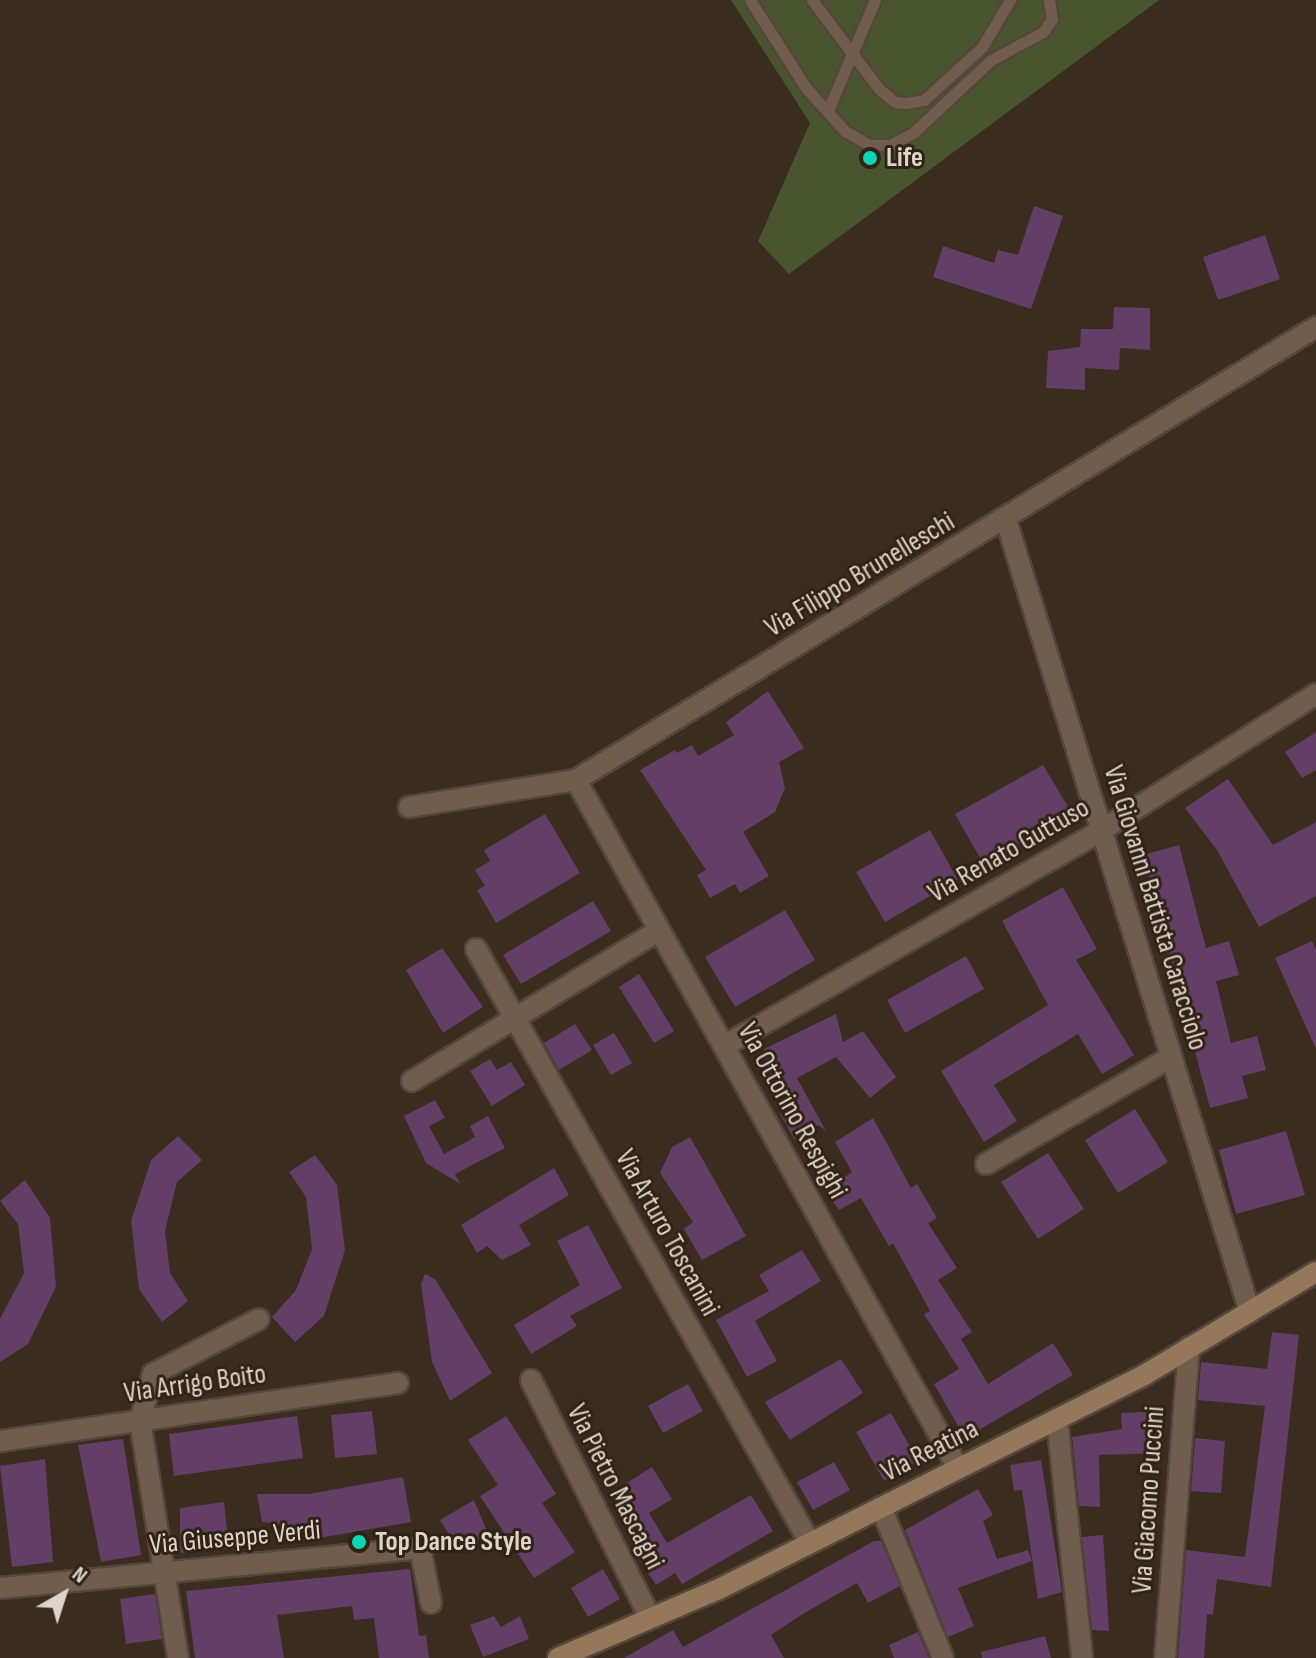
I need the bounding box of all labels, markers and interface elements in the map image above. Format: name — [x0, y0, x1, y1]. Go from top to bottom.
place label: Life — [886, 141, 923, 175]
marker: Life — [861, 149, 879, 167]
street label: Via Filippo Brunelleschi — [759, 505, 961, 645]
street label: Via Giovanni Battista Caracciolo — [1096, 762, 1214, 1054]
street label: Via Renato Guttuso — [923, 791, 1095, 911]
street label: Via Ottorino Respighi — [730, 1017, 854, 1205]
street label: Via Arturo Toscanini — [607, 1144, 727, 1322]
street label: Via Arrigo Boito — [122, 1357, 268, 1411]
street label: Via Pietro Mascagni — [559, 1399, 671, 1575]
street label: Via Giacomo Puccini — [1126, 1405, 1172, 1595]
street label: Via Reatina — [876, 1412, 984, 1490]
street label: Via Giuseppe Verdi — [148, 1514, 322, 1562]
place label: Top Dance Style — [375, 1525, 532, 1559]
marker: Top Dance Style — [350, 1533, 368, 1551]
north arrow — [24, 1554, 104, 1634]
text: N — [66, 1561, 92, 1589]

